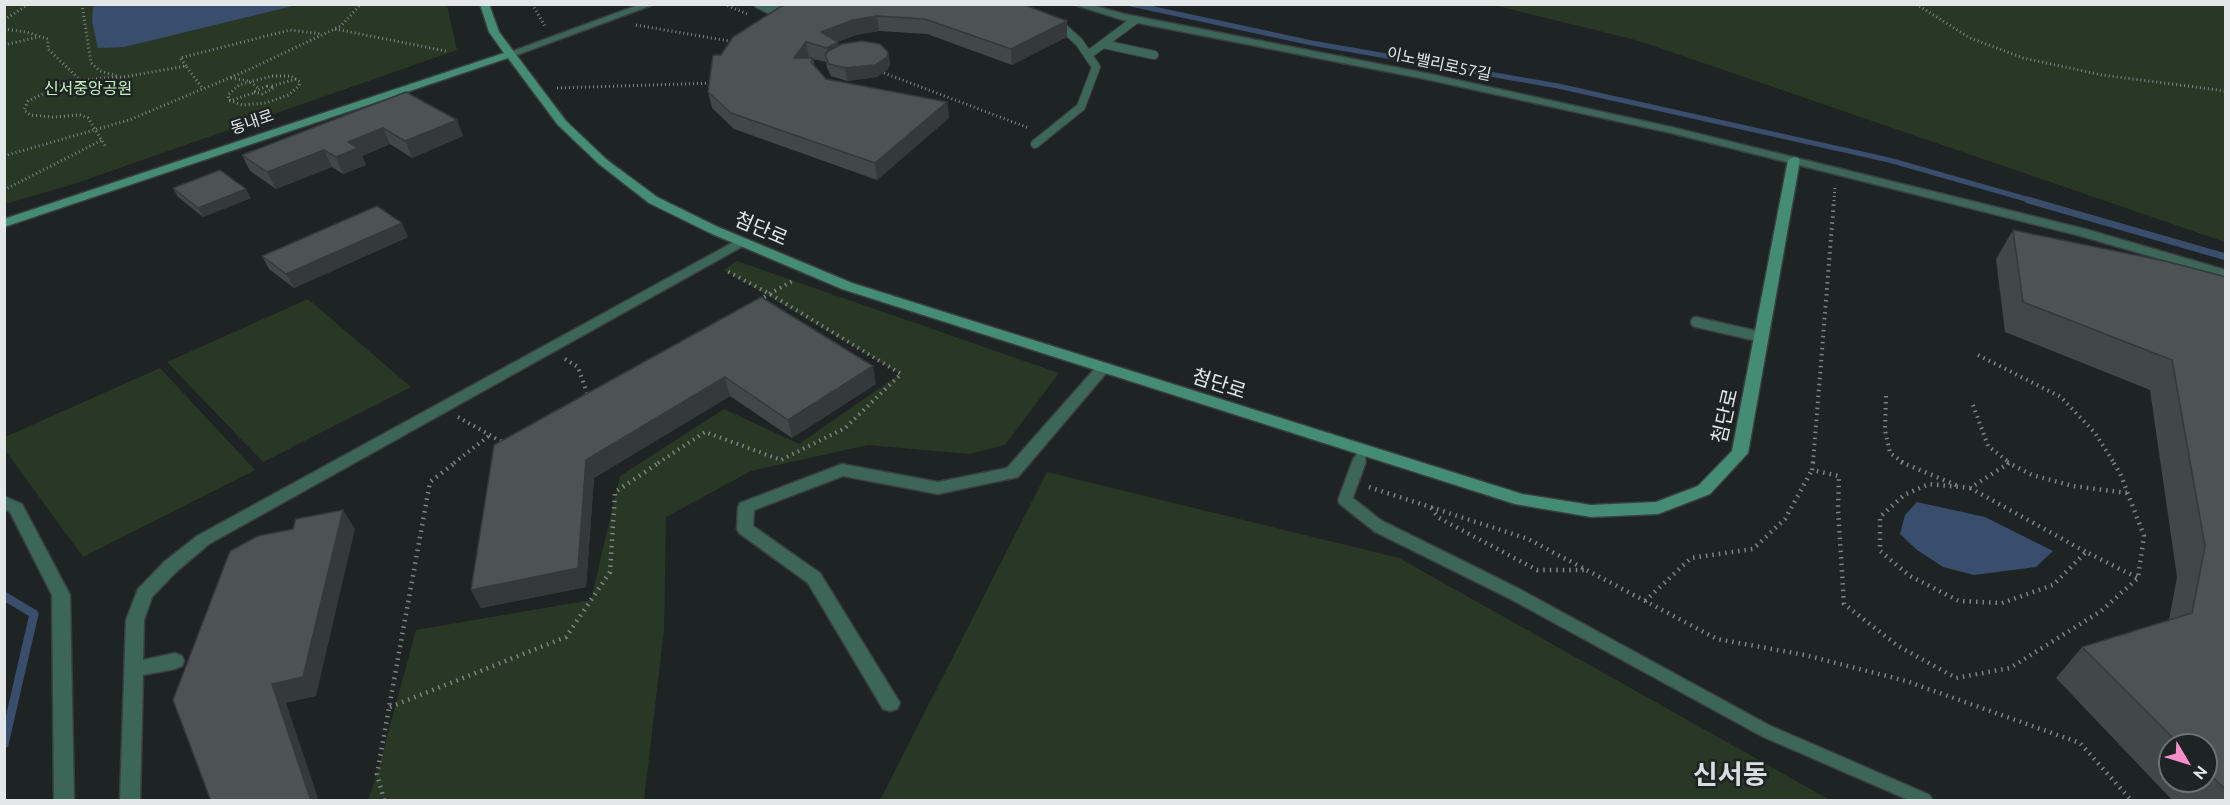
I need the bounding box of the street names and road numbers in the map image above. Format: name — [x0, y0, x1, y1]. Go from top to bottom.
street label: 이노밸리로57길 — [1385, 44, 1493, 84]
street label: 동내로 — [228, 106, 276, 138]
street label: 첨단로 — [731, 207, 791, 251]
street label: 첨단로 — [1189, 364, 1249, 404]
street label: 첨단로 — [1707, 386, 1743, 446]

